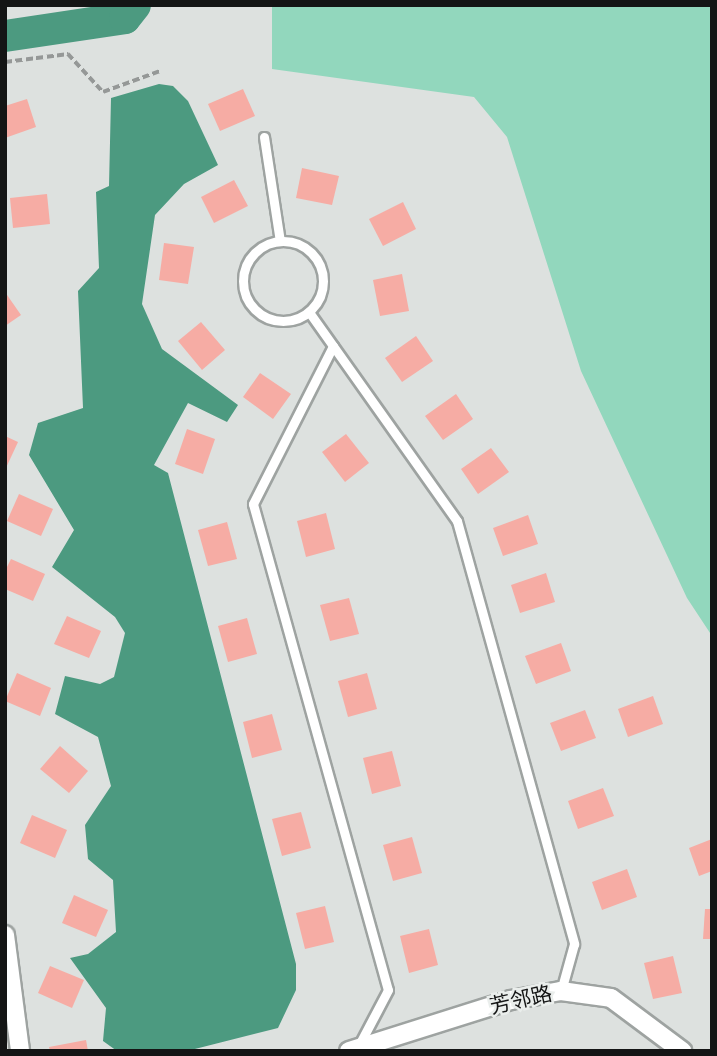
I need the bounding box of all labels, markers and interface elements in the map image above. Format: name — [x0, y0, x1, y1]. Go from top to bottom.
street label: 芳邻路 — [487, 981, 555, 1019]

